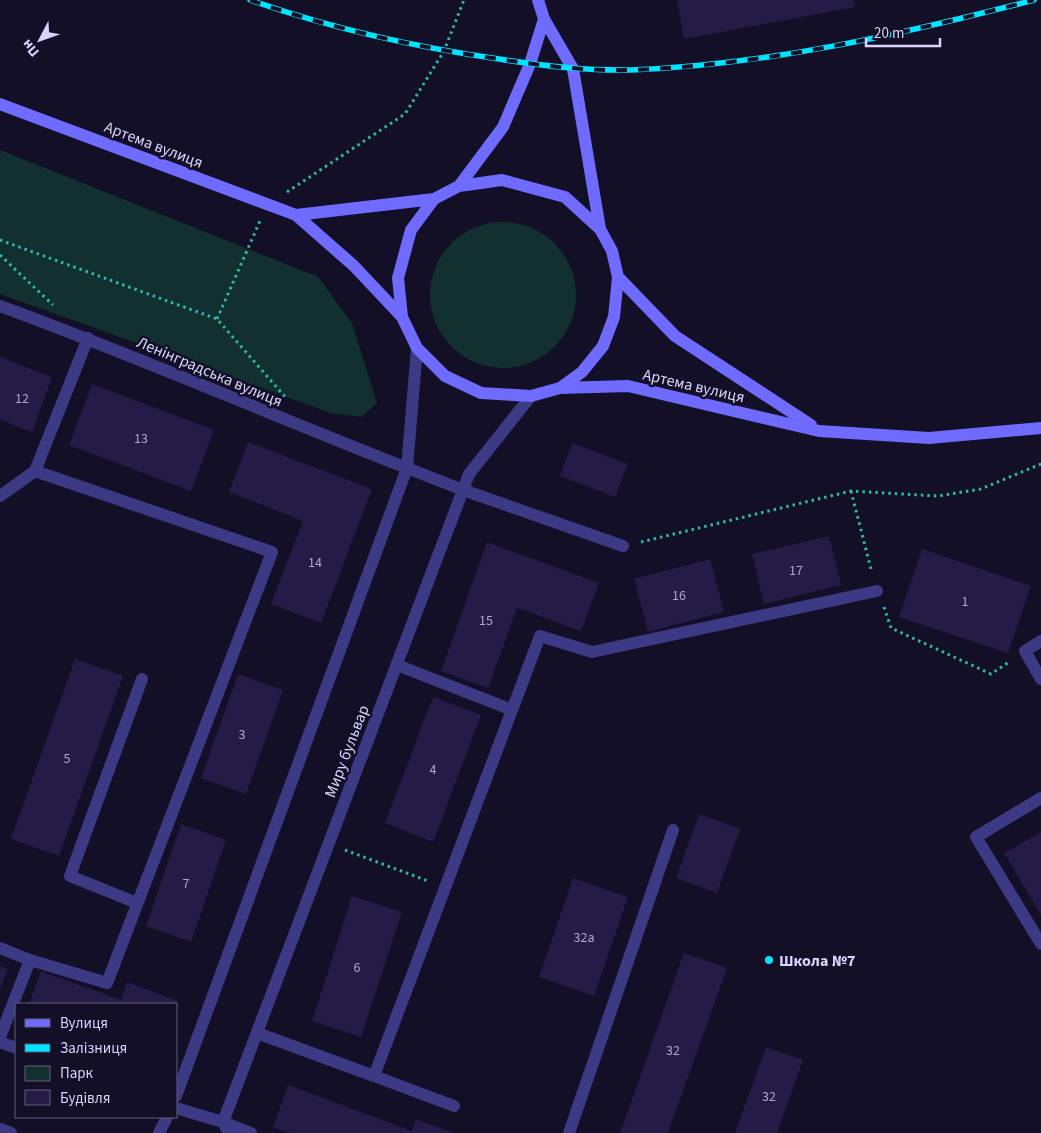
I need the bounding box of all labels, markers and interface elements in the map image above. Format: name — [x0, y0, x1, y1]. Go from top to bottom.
north arrow — [15, 15, 65, 65]
scale bar — [866, 15, 940, 47]
text: 20 m — [874, 23, 904, 44]
text: Пн — [18, 35, 44, 61]
street label: Артема вулиця — [101, 116, 206, 174]
street label: Ленінградська вулиця — [133, 331, 286, 413]
street label: Артема вулиця — [641, 364, 747, 408]
house number: 12 — [15, 389, 29, 409]
house number: 13 — [134, 429, 148, 449]
house number: 14 — [308, 553, 322, 573]
house number: 17 — [789, 561, 803, 581]
house number: 16 — [672, 586, 686, 606]
house number: 1 — [962, 592, 969, 612]
house number: 15 — [479, 611, 493, 631]
street label: Миру бульвар — [319, 702, 375, 801]
house number: 3 — [239, 725, 246, 745]
house number: 5 — [64, 749, 71, 769]
house number: 4 — [430, 760, 437, 780]
house number: 7 — [183, 874, 190, 894]
house number: 32а — [574, 928, 594, 948]
place label: Школа №7 — [779, 950, 856, 972]
marker: Школа №7 — [763, 954, 775, 966]
house number: 6 — [354, 958, 361, 978]
legend — [15, 1003, 178, 1118]
text: Вулиця — [60, 1013, 108, 1034]
text: Залізниця — [60, 1038, 127, 1059]
house number: 32 — [666, 1041, 680, 1061]
text: Парк — [60, 1063, 94, 1084]
house number: 32 — [762, 1087, 776, 1107]
text: Будівля — [60, 1088, 110, 1109]

